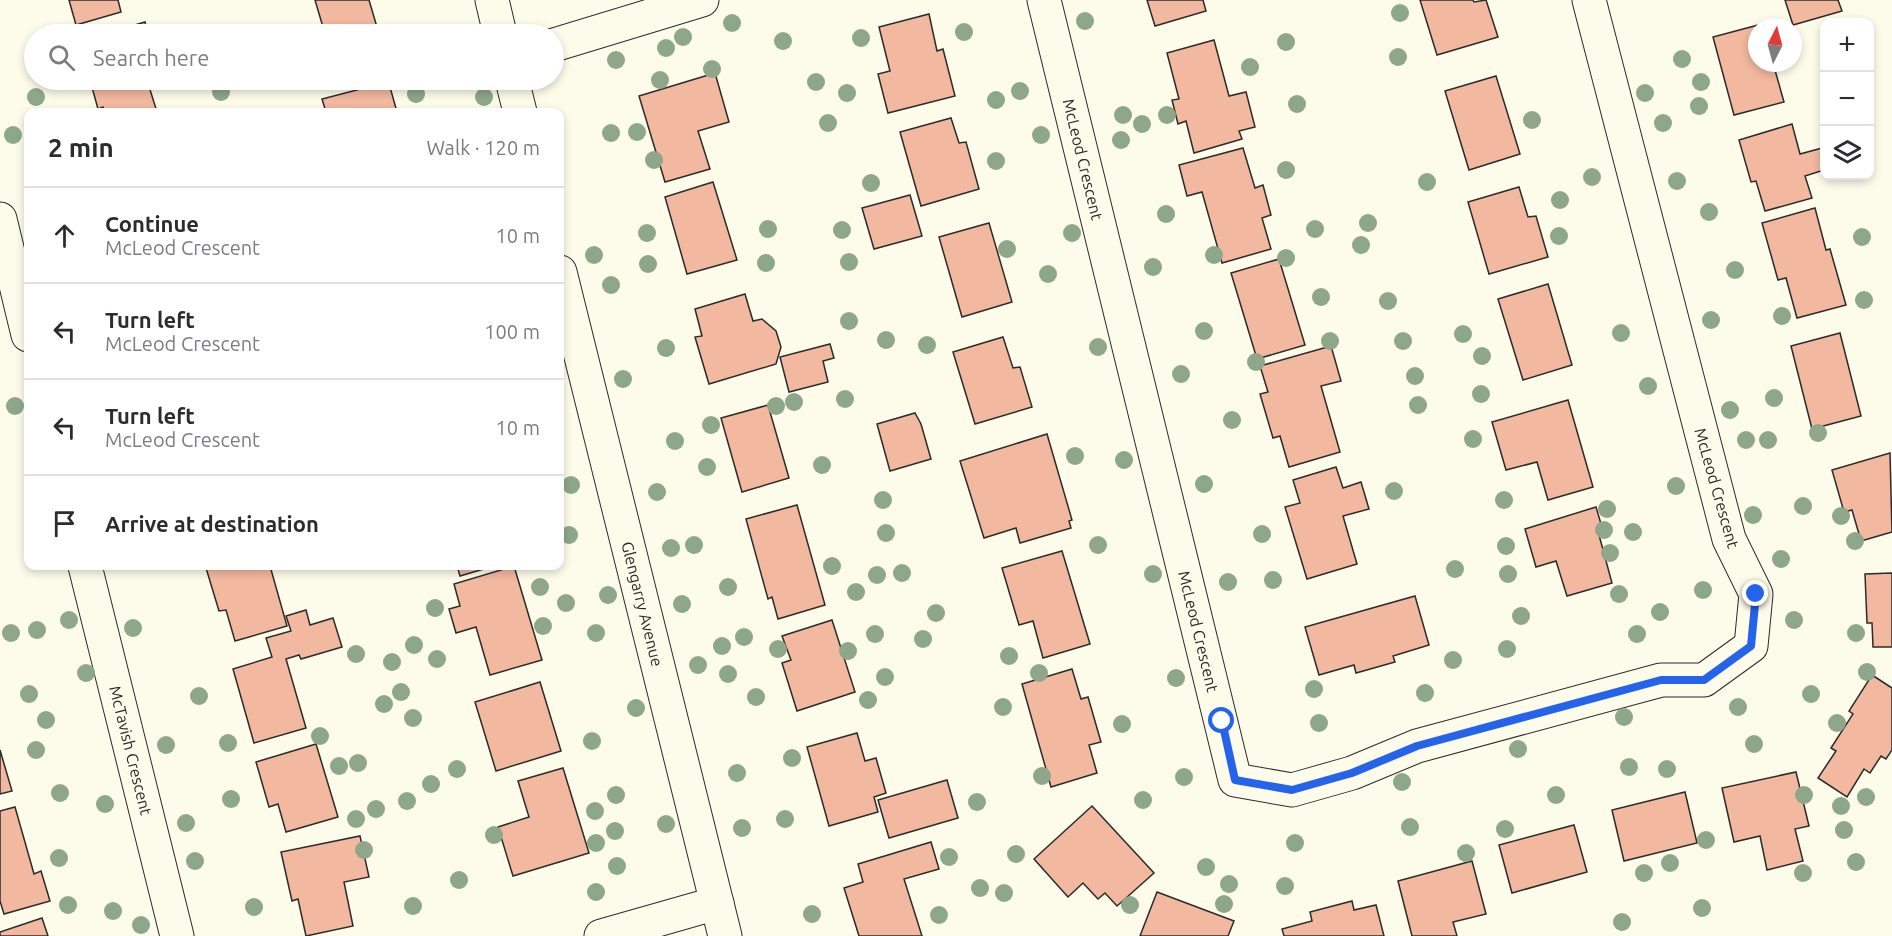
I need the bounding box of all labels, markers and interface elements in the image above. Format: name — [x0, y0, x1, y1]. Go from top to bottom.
north arrow — [1748, 18, 1802, 72]
map controls — [1820, 18, 1874, 180]
button: + — [1820, 18, 1874, 72]
search box — [24, 24, 564, 90]
icon: search — [45, 41, 78, 74]
text: Search here — [93, 45, 209, 70]
button: − — [1820, 72, 1874, 126]
street label: McLeod Crescent — [1060, 97, 1107, 222]
button: layers — [1820, 126, 1874, 180]
text: 2 min — [48, 133, 114, 162]
text: Walk · 120 m — [427, 136, 540, 159]
text: Continue — [105, 211, 199, 236]
icon: ahead — [48, 219, 81, 252]
text: 10 m — [496, 224, 540, 247]
text: McLeod Crescent — [105, 236, 260, 259]
text: Turn left — [105, 307, 195, 332]
icon: left — [48, 315, 81, 348]
text: 100 m — [484, 320, 540, 343]
text: McLeod Crescent — [105, 332, 260, 355]
text: Turn left — [105, 403, 195, 428]
icon: left — [48, 411, 81, 444]
text: 10 m — [496, 416, 540, 439]
street label: McLeod Crescent — [1691, 426, 1743, 551]
text: McLeod Crescent — [105, 428, 260, 451]
icon: arrive — [48, 507, 81, 540]
text: Arrive at destination — [105, 511, 319, 536]
street label: Glengarry Avenue — [618, 540, 667, 668]
street label: McLeod Crescent — [1175, 569, 1222, 694]
route end — [1742, 580, 1768, 606]
street label: McTavish Crescent — [106, 684, 156, 818]
route start — [1208, 707, 1234, 733]

